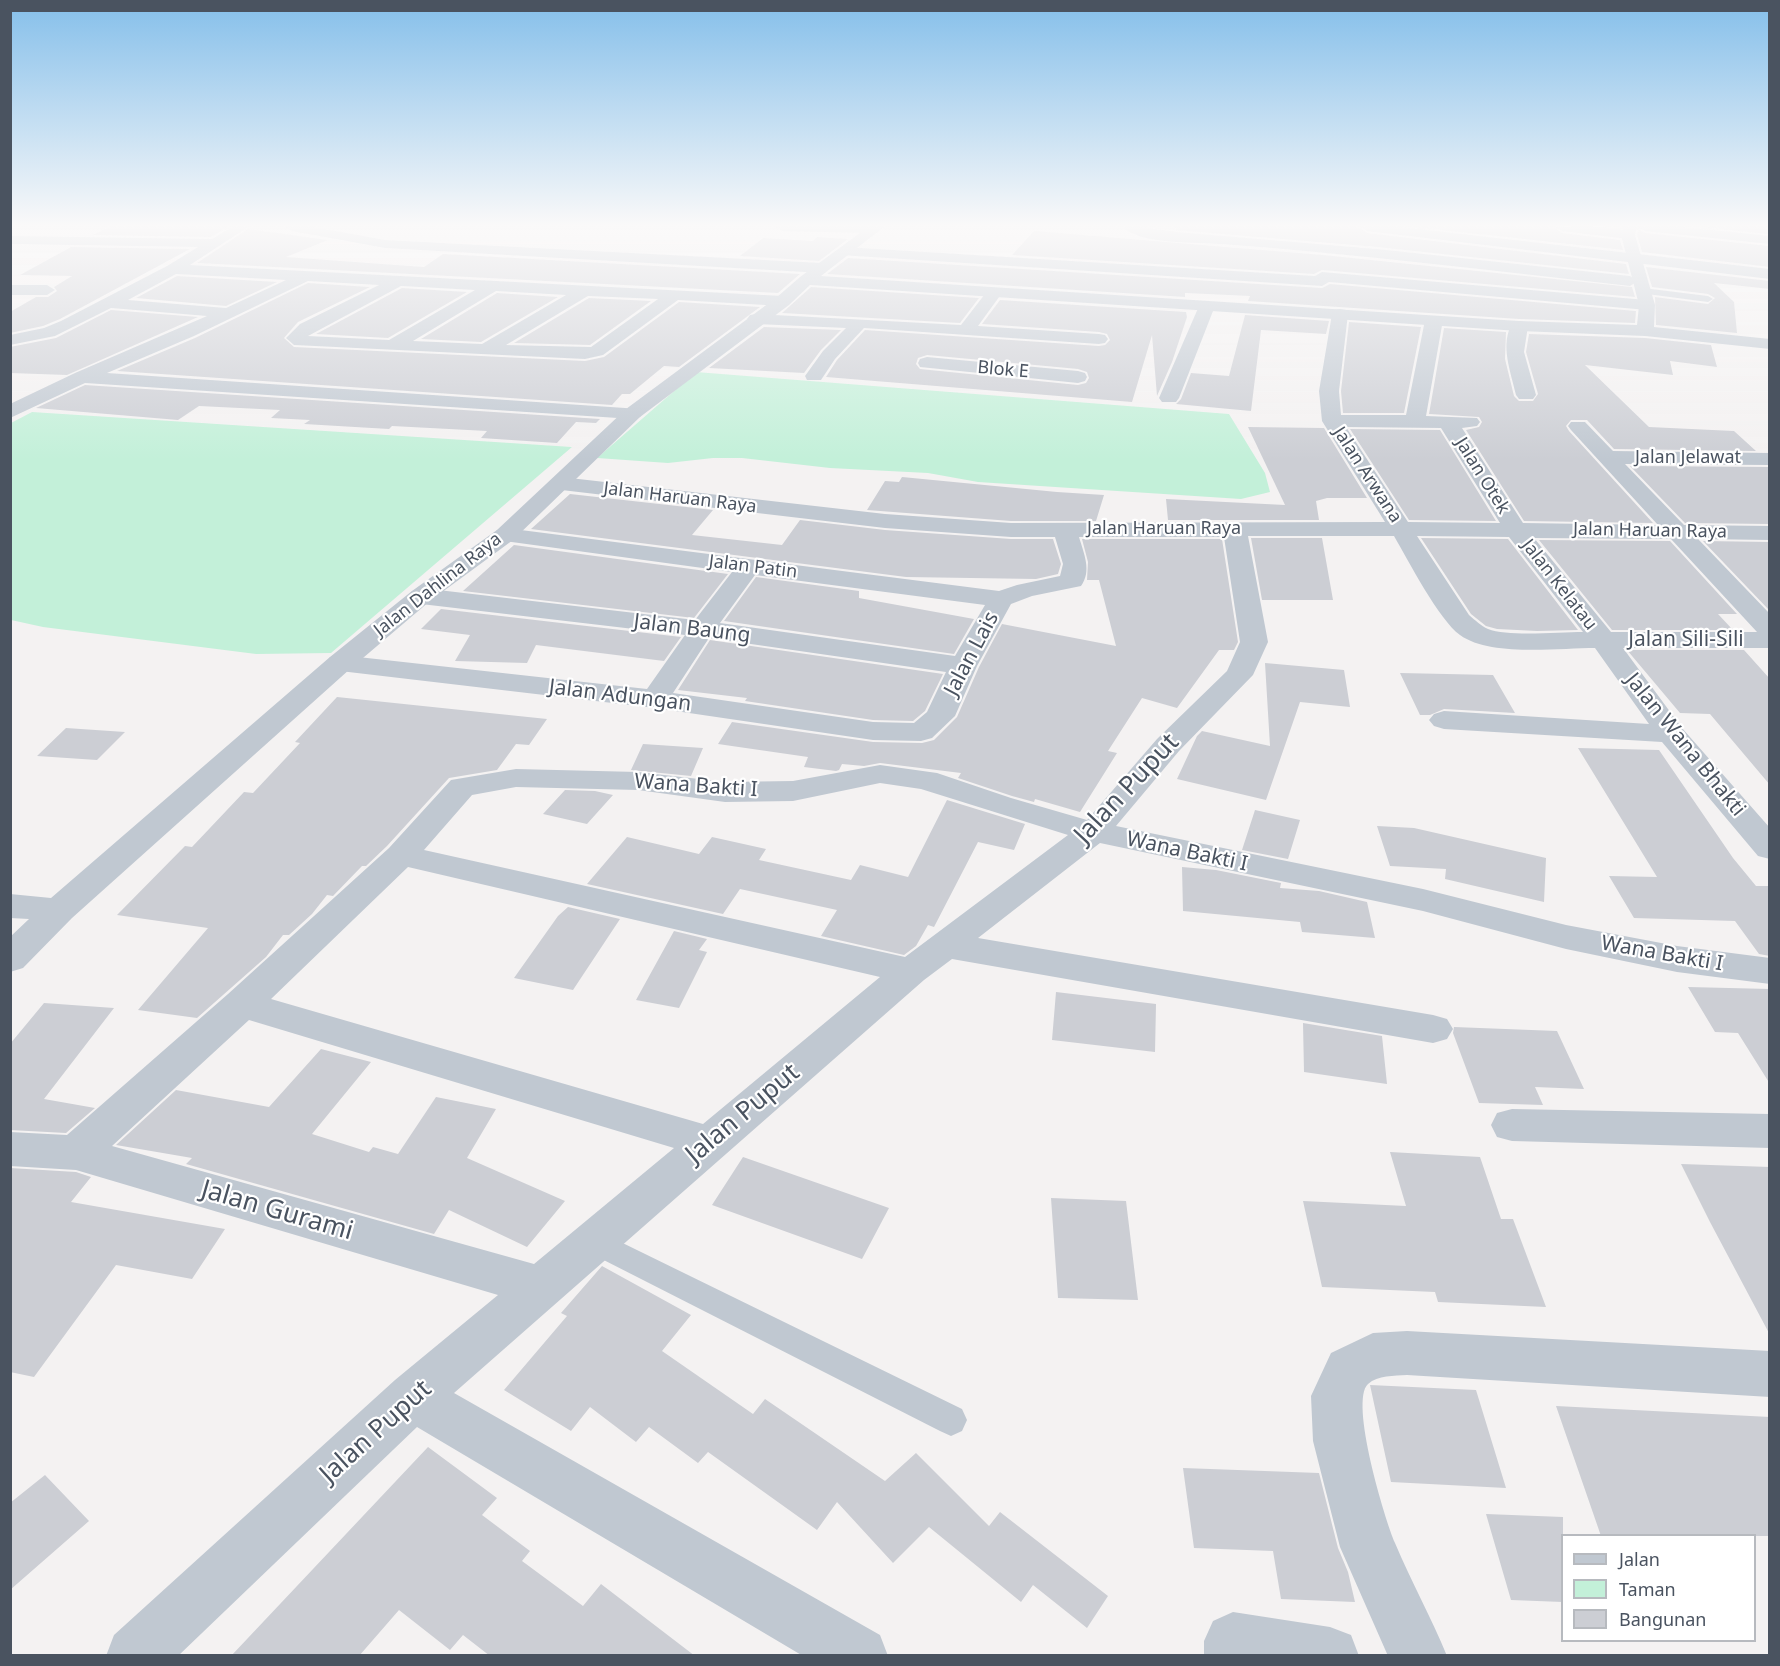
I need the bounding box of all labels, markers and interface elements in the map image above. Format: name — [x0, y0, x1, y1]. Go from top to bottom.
street label: Blok E — [976, 357, 1030, 383]
street label: Jalan Arwana — [1328, 423, 1406, 527]
street label: Jalan Otek — [1450, 434, 1514, 518]
street label: Jalan Jelawat — [1635, 447, 1741, 469]
street label: Jalan Haruan Raya — [602, 478, 758, 518]
street label: Jalan Haruan Raya — [1087, 518, 1241, 540]
street label: Jalan Haruan Raya — [1573, 519, 1727, 543]
street label: Jalan Dahlina Raya — [370, 529, 506, 641]
street label: Jalan Kelatau — [1517, 535, 1601, 635]
street label: Jalan Patin — [708, 551, 798, 583]
street label: Jalan Lais — [939, 608, 1005, 700]
street label: Jalan Baung — [632, 609, 752, 649]
street label: Jalan Sili-Sili — [1628, 627, 1744, 653]
street label: Jalan Wana Bhakti — [1620, 668, 1750, 822]
street label: Jalan Adungan — [547, 675, 693, 717]
street label: Jalan Puput — [1068, 728, 1186, 850]
street label: Wana Bakti I — [634, 769, 758, 803]
street label: Wana Bakti I — [1124, 827, 1250, 877]
street label: Wana Bakti I — [1599, 931, 1725, 977]
street label: Jalan Puput — [680, 1057, 806, 1171]
street label: Jalan Gurami — [197, 1174, 357, 1248]
street label: Jalan Puput — [314, 1374, 438, 1490]
legend — [1561, 1534, 1756, 1642]
text: Jalan — [1619, 1547, 1660, 1571]
text: Taman — [1619, 1577, 1676, 1601]
text: Bangunan — [1619, 1607, 1706, 1631]

